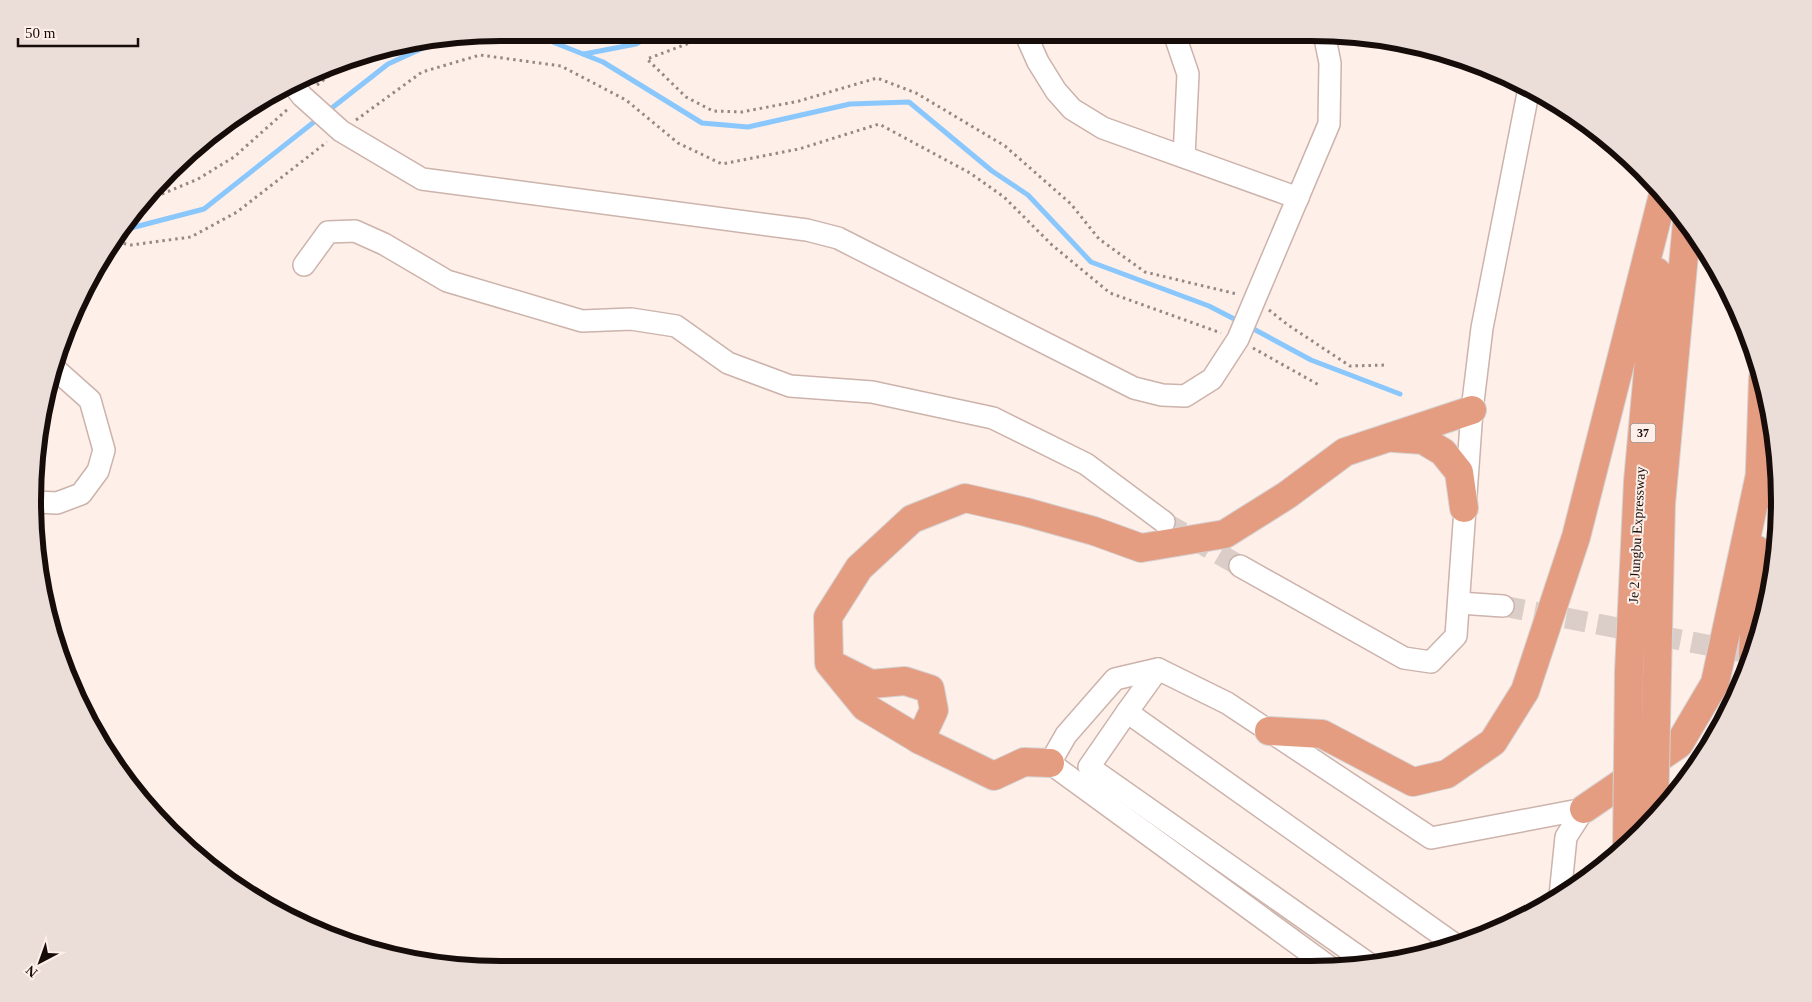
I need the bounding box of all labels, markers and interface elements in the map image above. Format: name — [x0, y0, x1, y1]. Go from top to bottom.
scale bar — [18, 15, 138, 47]
text: 50 m — [25, 25, 56, 41]
road number: 37 — [1630, 423, 1656, 442]
street label: Je 2 Jungbu Expressway — [1626, 466, 1648, 604]
north arrow — [15, 937, 65, 987]
text: N — [23, 962, 41, 980]

